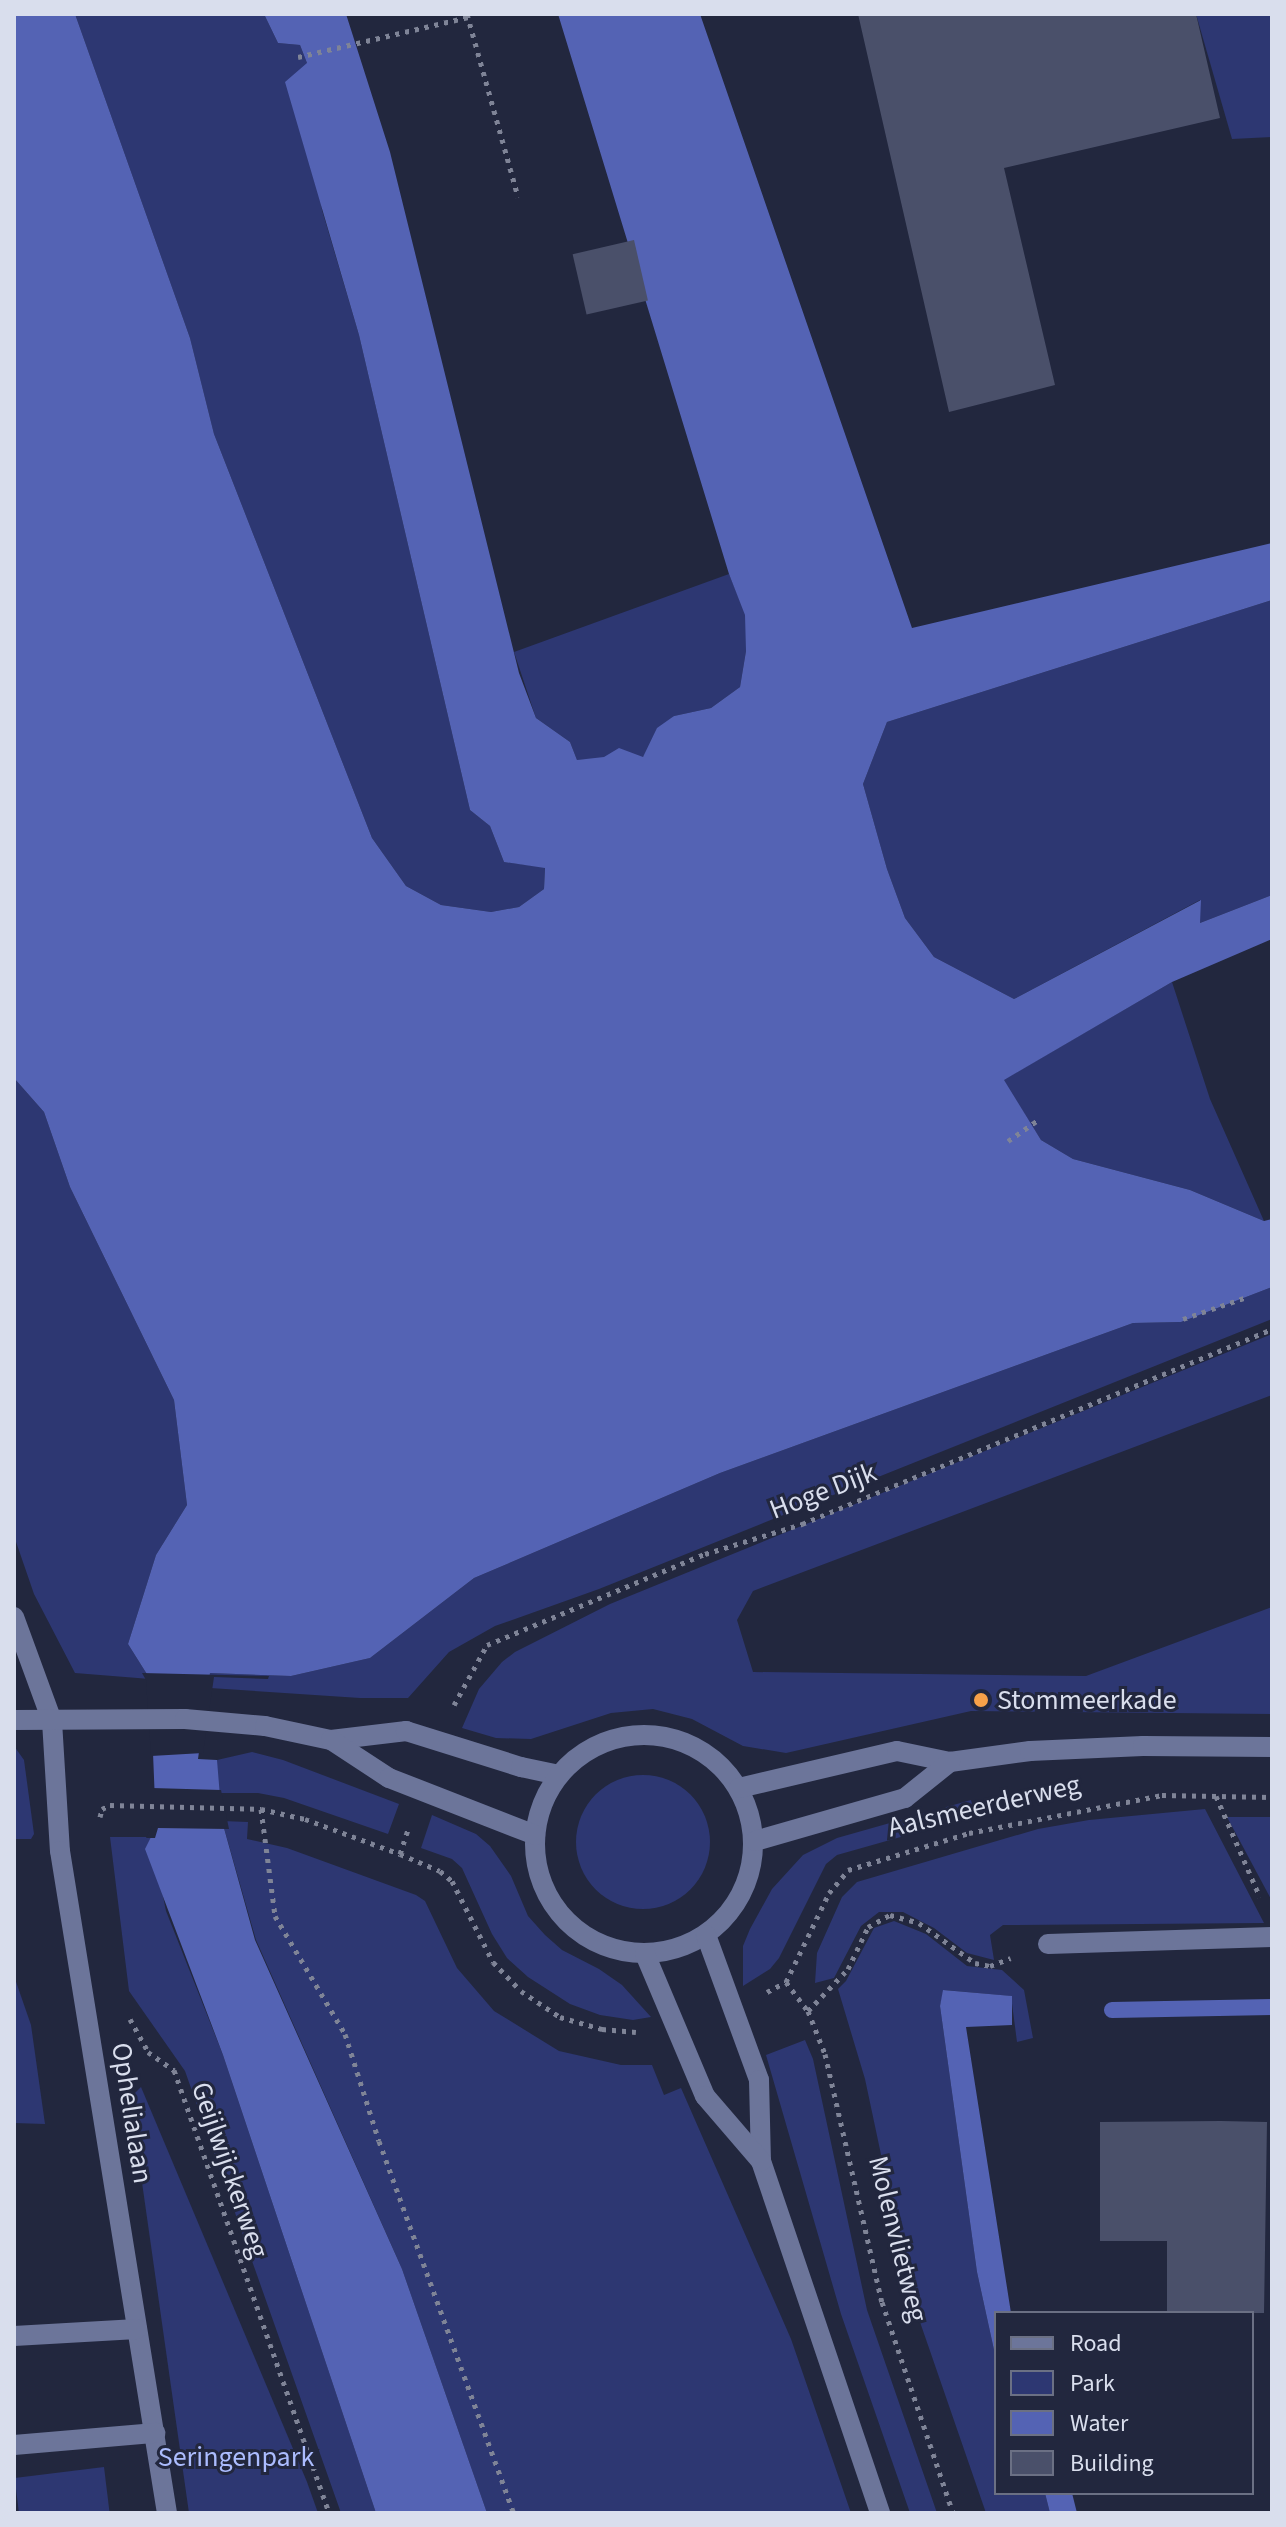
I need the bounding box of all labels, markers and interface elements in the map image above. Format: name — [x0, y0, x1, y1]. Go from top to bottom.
street label: Hoge Dijk — [765, 1455, 881, 1527]
place label: Stommeerkade — [997, 1683, 1177, 1717]
marker: Stommeerkade — [972, 1691, 990, 1709]
street label: Aalsmeerderweg — [884, 1768, 1084, 1844]
street label: Ophelialaan — [104, 2040, 160, 2186]
street label: Geijlwijckerweg — [184, 2078, 276, 2262]
street label: Molenvlietweg — [861, 2153, 935, 2325]
legend — [994, 2311, 1254, 2495]
text: Road — [1070, 2326, 1122, 2361]
text: Park — [1070, 2366, 1115, 2401]
text: Water — [1070, 2406, 1128, 2441]
park label: Seringenpark — [158, 2440, 314, 2474]
text: Building — [1070, 2446, 1154, 2481]

